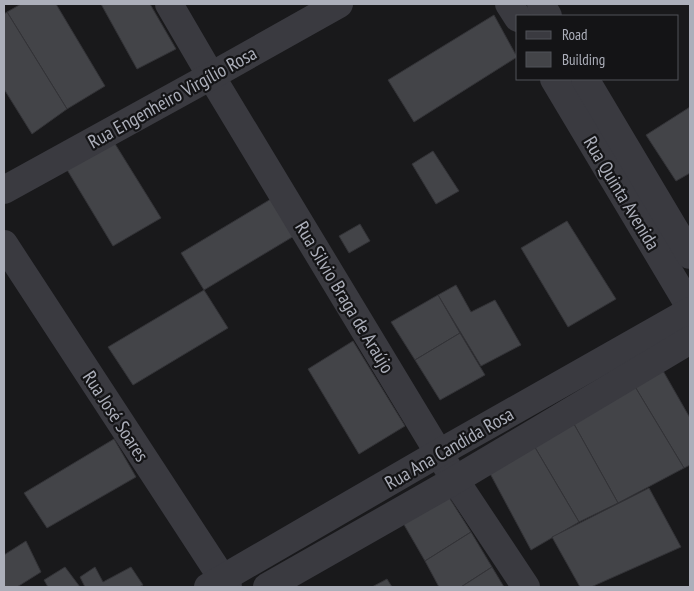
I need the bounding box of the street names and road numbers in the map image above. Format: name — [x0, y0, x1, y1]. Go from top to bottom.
street label: Rua Engenheiro Virgílio Rosa — [84, 41, 260, 153]
street label: Rua Quinta Avenida — [579, 132, 665, 254]
street label: Rua Silvio Braga de Araújo — [290, 217, 400, 377]
street label: Rua José Soares — [78, 366, 154, 466]
street label: Rua Ana Candida Rosa — [380, 401, 518, 495]

